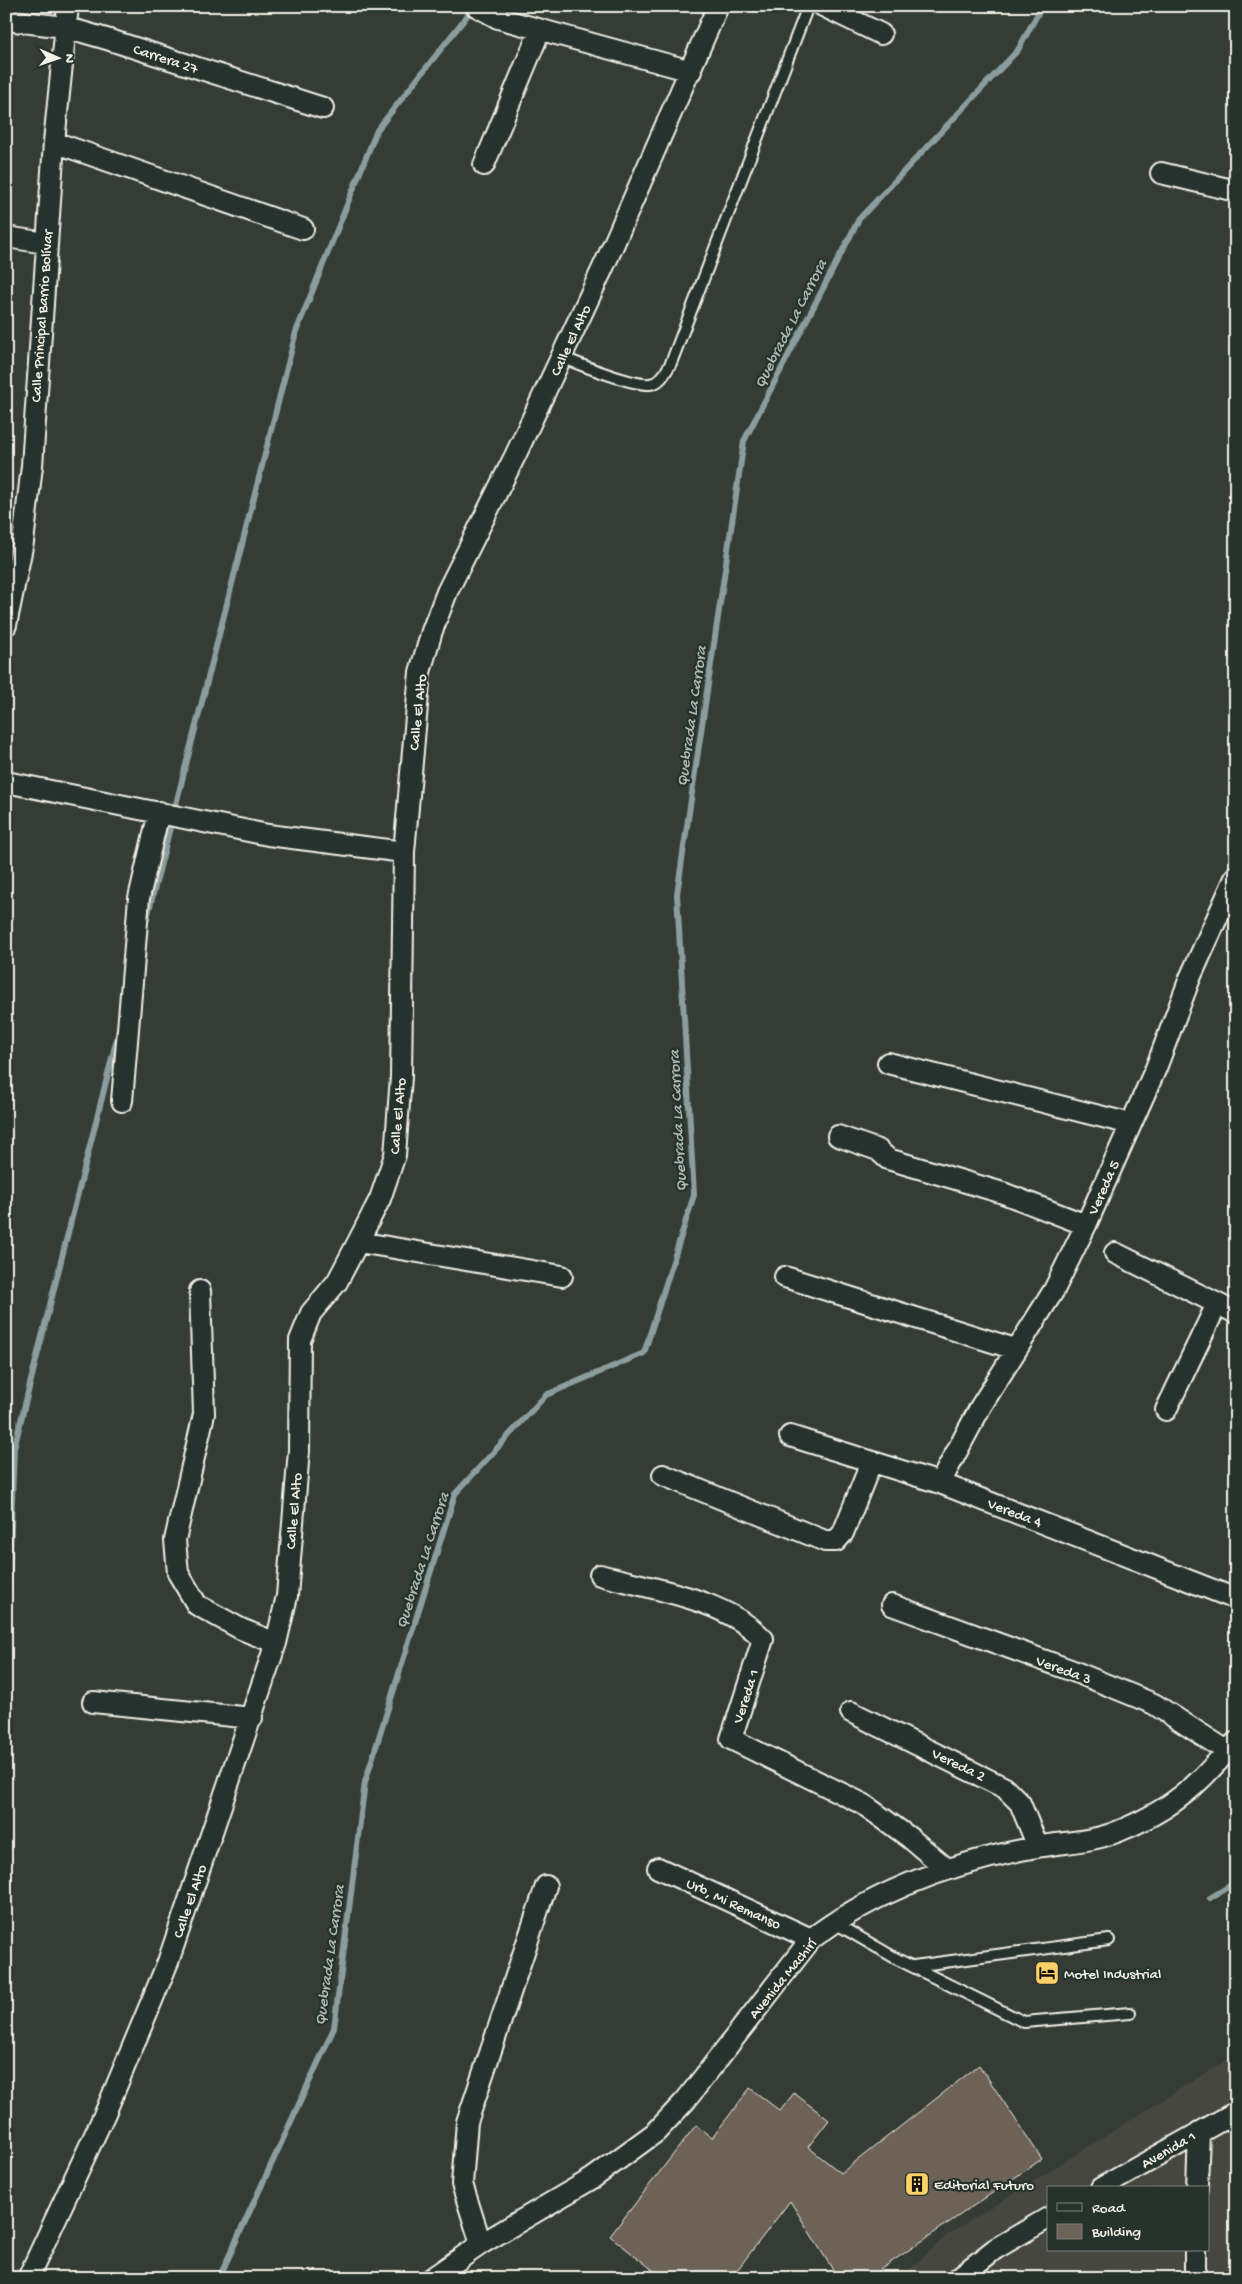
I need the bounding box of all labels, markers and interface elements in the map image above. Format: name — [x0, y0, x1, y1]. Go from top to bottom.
north arrow — [32, 32, 82, 82]
street label: Carrera 27 — [131, 41, 201, 79]
text: N — [60, 54, 77, 63]
street label: Calle Principal Barrio Bolívar — [28, 228, 58, 403]
water label: Quebrada La Carrora — [751, 256, 833, 392]
street label: Calle El Alto — [547, 302, 596, 379]
water label: Quebrada La Carrora — [674, 644, 713, 788]
street label: Calle El Alto — [406, 673, 432, 751]
water label: Quebrada La Carrora — [666, 1048, 693, 1192]
street label: Calle El Alto — [387, 1077, 411, 1155]
street label: Vereda 5 — [1084, 1158, 1125, 1219]
street label: Calle El Alto — [283, 1472, 307, 1550]
water label: Quebrada La Carrora — [393, 1490, 456, 1631]
street label: Vereda 4 — [984, 1495, 1044, 1532]
street label: Vereda 3 — [1032, 1652, 1094, 1689]
street label: Vereda 1 — [729, 1667, 764, 1727]
street label: Vereda 2 — [928, 1745, 988, 1786]
street label: Calle El Alto — [170, 1862, 212, 1941]
street label: Urb, Mi Remanso — [683, 1875, 784, 1935]
water label: Quebrada La Carrora — [312, 1883, 351, 2027]
street label: Avenida Machirí — [746, 1935, 822, 2023]
hotel icon: Motel Industrial — [1034, 1960, 1060, 1986]
place label: Motel Industrial — [1064, 1966, 1161, 1984]
street label: Avenida 1 — [1138, 2128, 1200, 2174]
building icon: Editorial Futuro — [904, 2171, 930, 2197]
place label: Editorial Futuro — [934, 2177, 1034, 2195]
legend — [1047, 2186, 1210, 2252]
text: Road — [1092, 2200, 1126, 2218]
text: Building — [1091, 2224, 1141, 2242]

